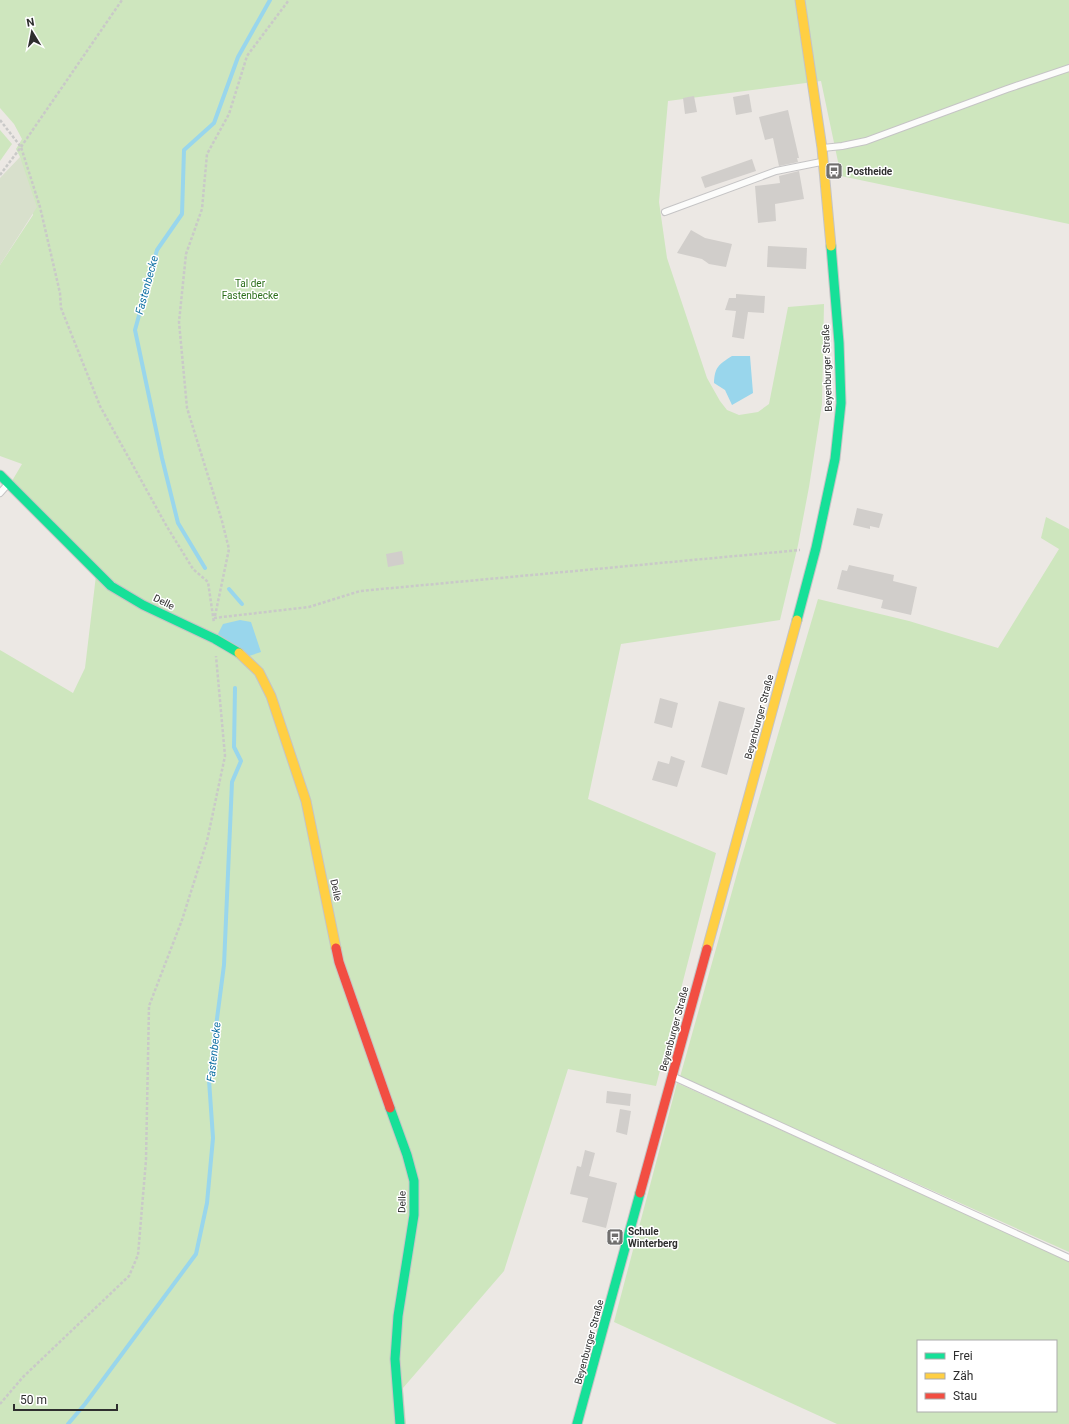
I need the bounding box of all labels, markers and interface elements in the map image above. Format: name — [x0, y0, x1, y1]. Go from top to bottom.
north arrow — [12, 12, 52, 52]
text: N — [25, 16, 36, 30]
bus stop icon: Postheide — [824, 161, 844, 181]
place label: Postheide — [847, 166, 893, 177]
water label: Fastenbecke — [133, 254, 161, 316]
park label: Tal der Fastenbecke — [222, 278, 278, 301]
street label: Beyenburger Straße — [820, 324, 834, 412]
street label: Delle — [152, 592, 176, 612]
street label: Beyenburger Straße — [742, 673, 776, 761]
street label: Delle — [328, 878, 344, 902]
street label: Beyenburger Straße — [657, 985, 691, 1073]
water label: Fastenbecke — [204, 1021, 224, 1083]
street label: Delle — [396, 1191, 408, 1213]
place label: Schule Winterberg — [628, 1226, 678, 1249]
bus stop icon: Schule Winterberg — [605, 1227, 625, 1247]
street label: Beyenburger Straße — [572, 1298, 606, 1386]
legend — [917, 1340, 1057, 1412]
text: Frei — [953, 1349, 973, 1363]
text: Zäh — [953, 1369, 973, 1383]
scale bar — [14, 1386, 117, 1412]
text: Stau — [953, 1389, 977, 1403]
text: 50 m — [20, 1393, 47, 1407]

